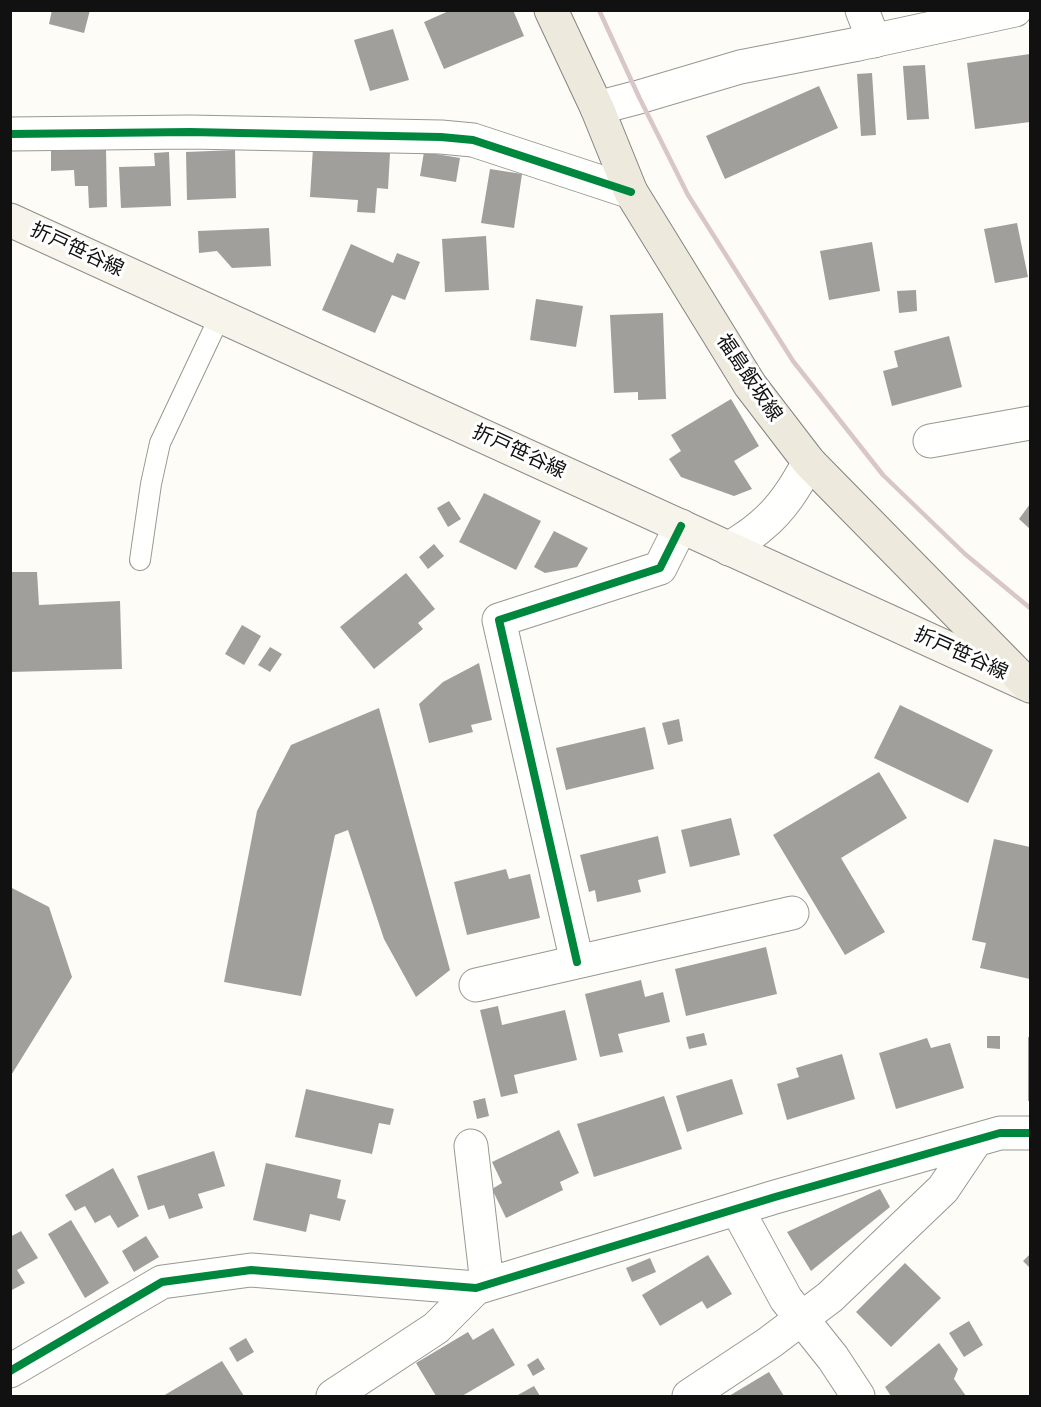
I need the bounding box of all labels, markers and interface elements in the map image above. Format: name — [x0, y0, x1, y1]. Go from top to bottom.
street label: 折戸笹谷線 — [27, 218, 127, 282]
street label: 福島飯坂線 — [711, 330, 787, 426]
street label: 折戸笹谷線 — [469, 420, 569, 484]
street label: 折戸笹谷線 — [910, 623, 1012, 685]

